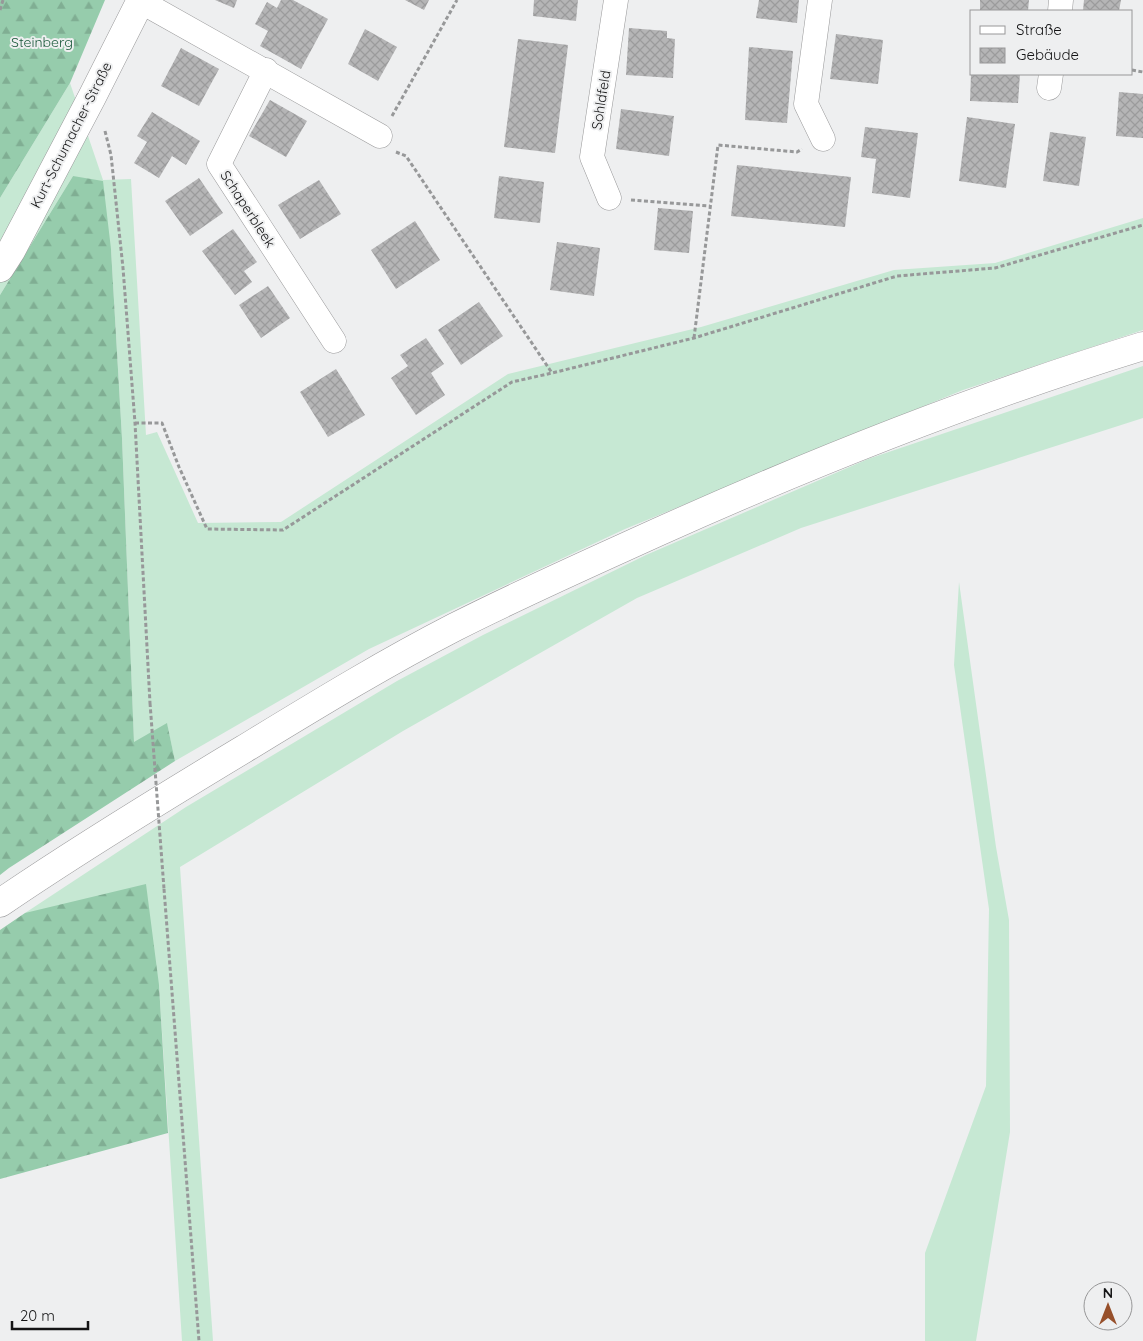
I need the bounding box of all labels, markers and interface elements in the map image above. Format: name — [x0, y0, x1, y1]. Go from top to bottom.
legend — [970, 10, 1133, 75]
text: Straße — [1016, 20, 1062, 39]
park label: Steinberg — [11, 33, 73, 51]
text: Gebäude — [1016, 45, 1079, 64]
street label: Kurt-Schumacher-Straße — [26, 59, 116, 211]
street label: Sohldfeld — [587, 69, 615, 131]
street label: Schaperbleek — [216, 167, 280, 251]
north arrow — [1083, 1281, 1133, 1331]
text: N — [1103, 1284, 1113, 1302]
scale bar — [12, 1298, 89, 1330]
text: 20 m — [20, 1306, 55, 1325]

